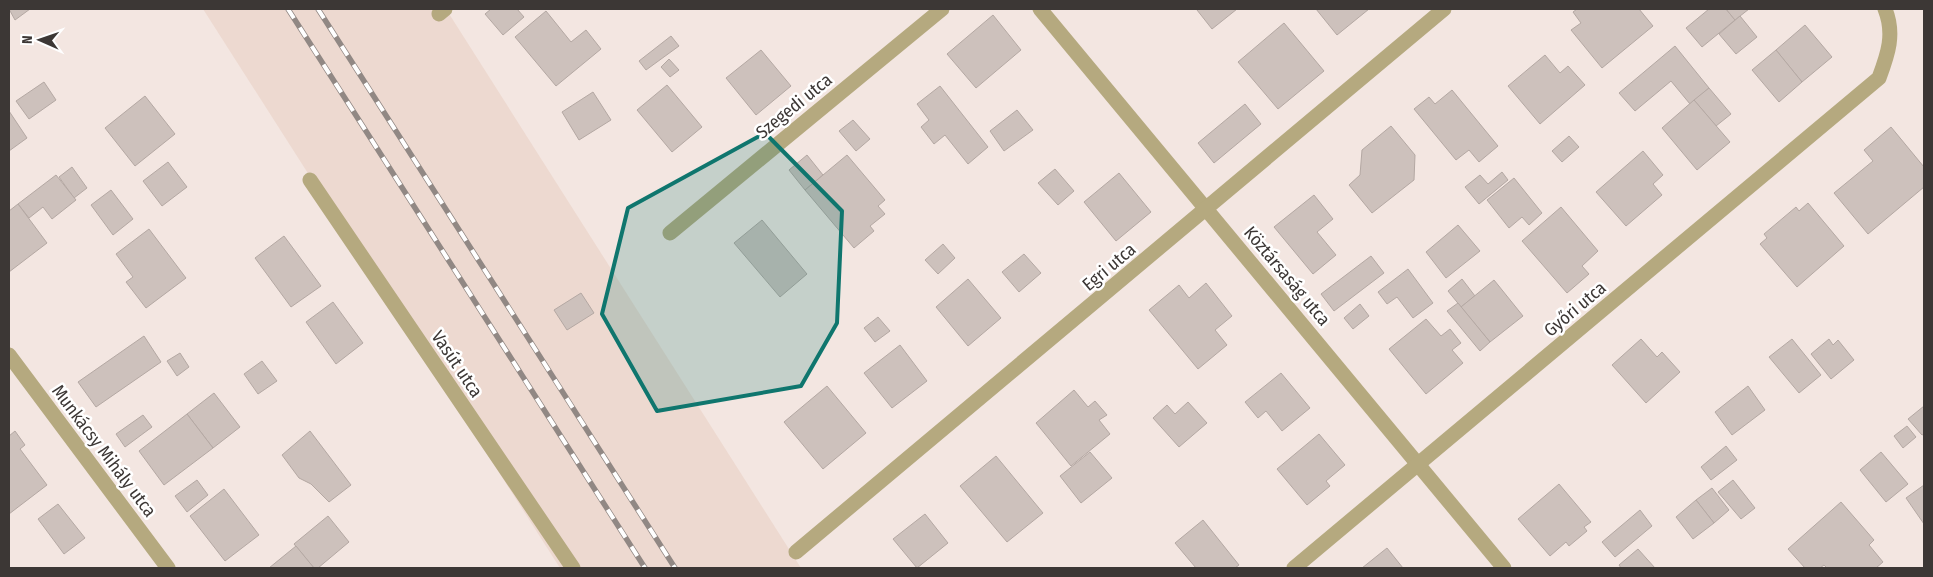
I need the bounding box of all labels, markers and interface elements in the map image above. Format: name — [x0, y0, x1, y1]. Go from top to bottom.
north arrow — [15, 15, 65, 65]
text: N — [19, 35, 36, 44]
street label: Szegedi utca — [752, 69, 837, 143]
street label: Köztársaság utca — [1239, 222, 1335, 330]
street label: Egri utca — [1078, 238, 1140, 296]
street label: Győri utca — [1540, 277, 1611, 341]
street label: Vasút utca — [427, 326, 487, 402]
street label: Munkácsy Mihály utca — [47, 381, 161, 522]

